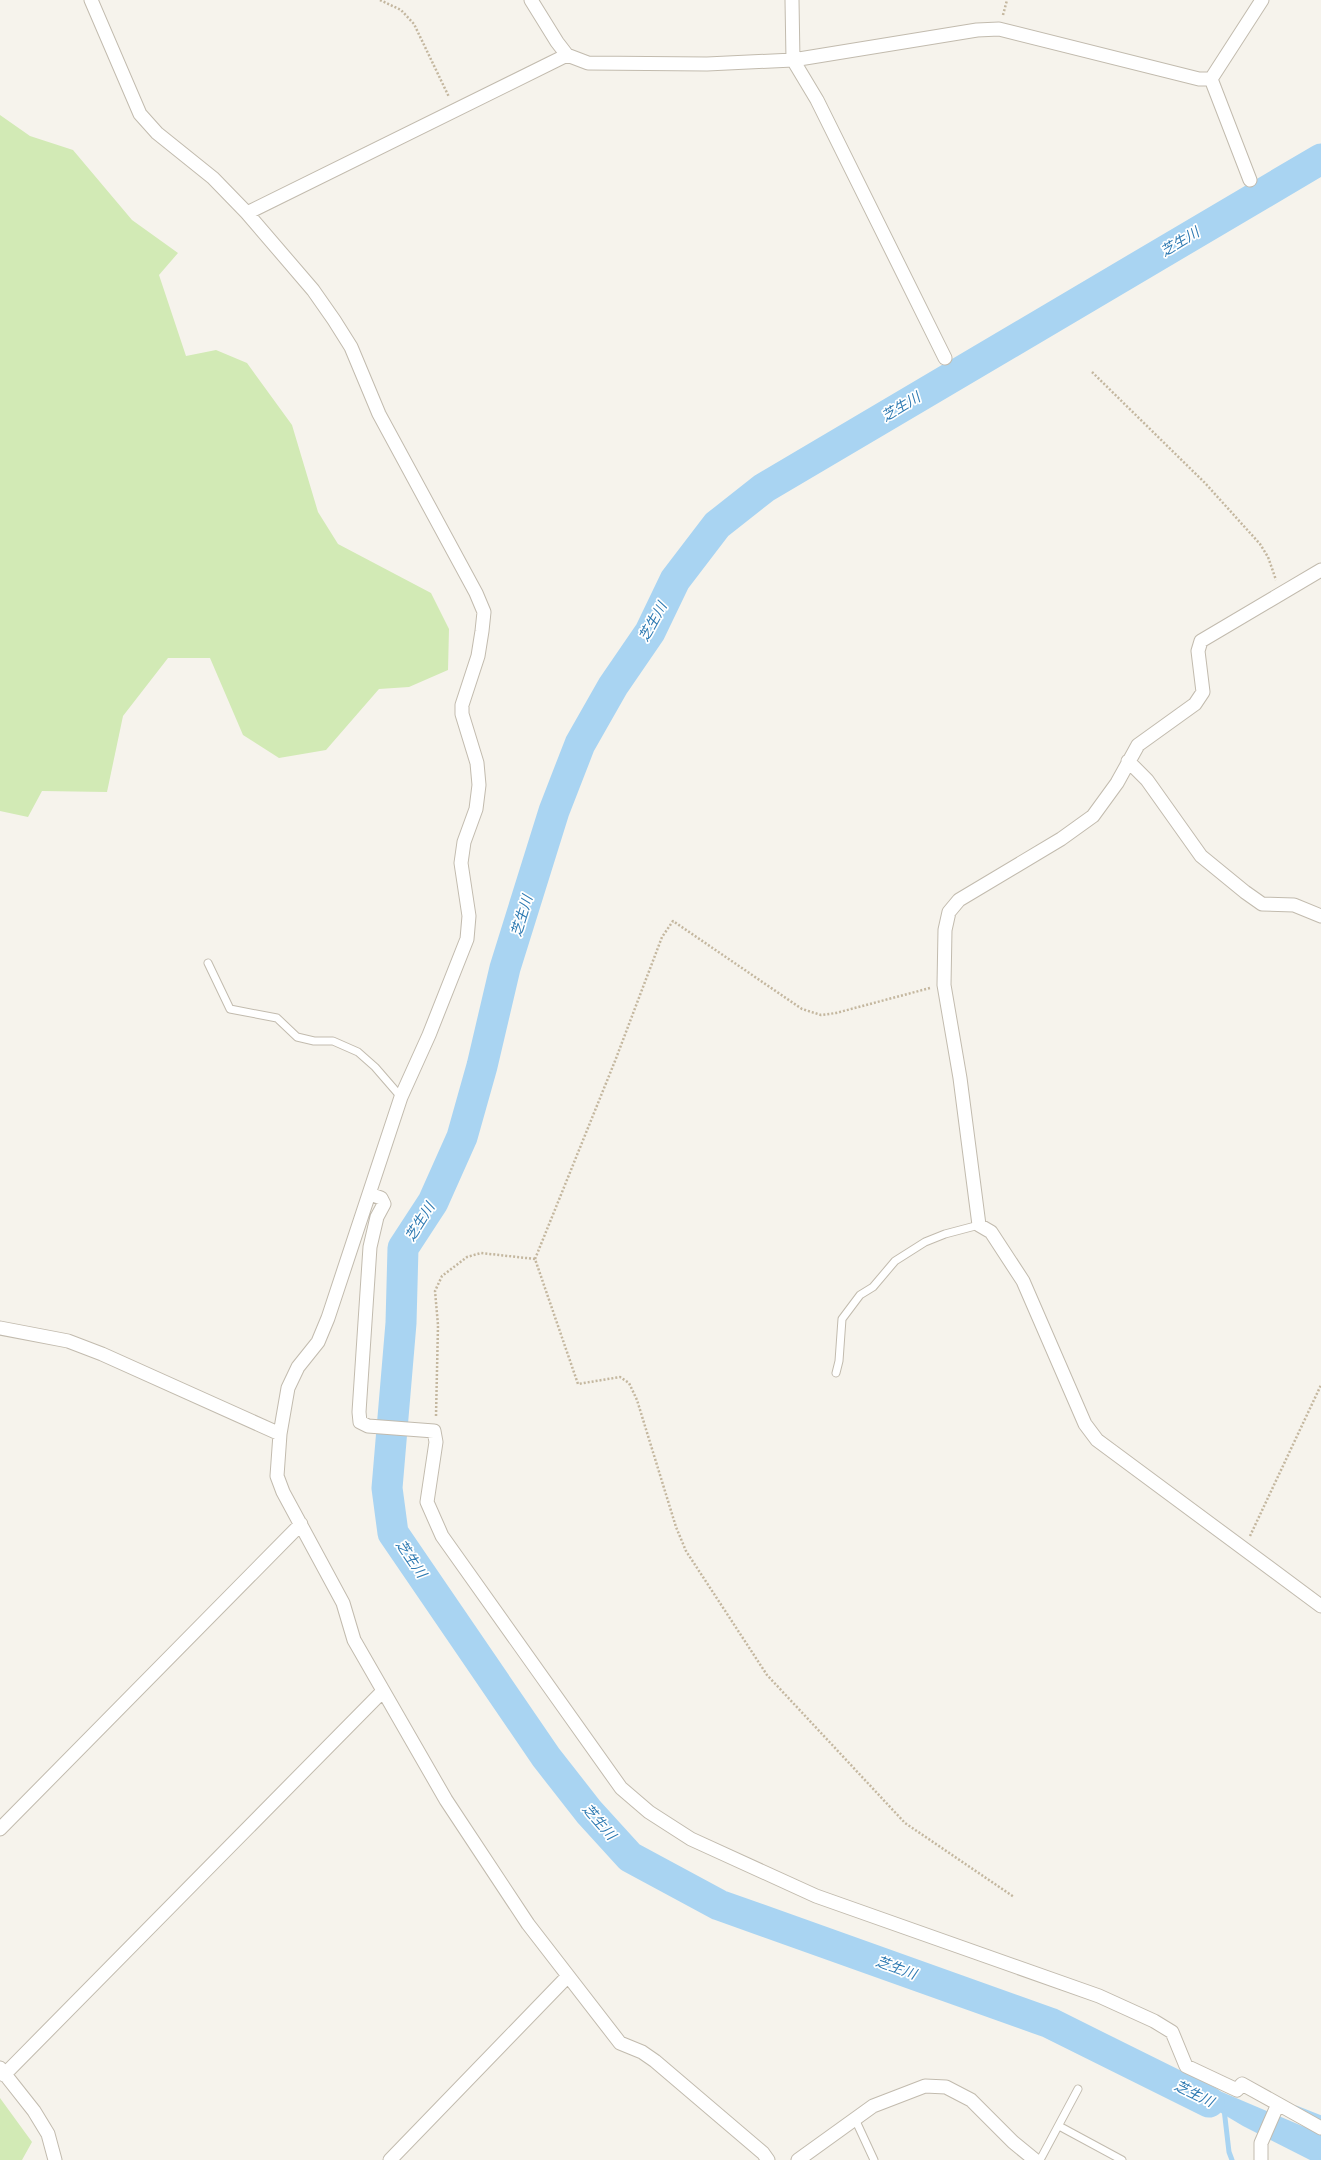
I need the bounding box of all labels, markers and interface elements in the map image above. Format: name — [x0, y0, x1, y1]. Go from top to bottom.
water label: 芝生川 — [1158, 223, 1204, 260]
water label: 芝生川 — [879, 388, 925, 425]
water label: 芝生川 — [635, 598, 672, 644]
water label: 芝生川 — [508, 892, 537, 939]
water label: 芝生川 — [402, 1198, 439, 1244]
water label: 芝生川 — [392, 1537, 431, 1583]
water label: 芝生川 — [579, 1801, 621, 1845]
water label: 芝生川 — [873, 1953, 921, 1984]
water label: 芝生川 — [1171, 2077, 1218, 2112]

